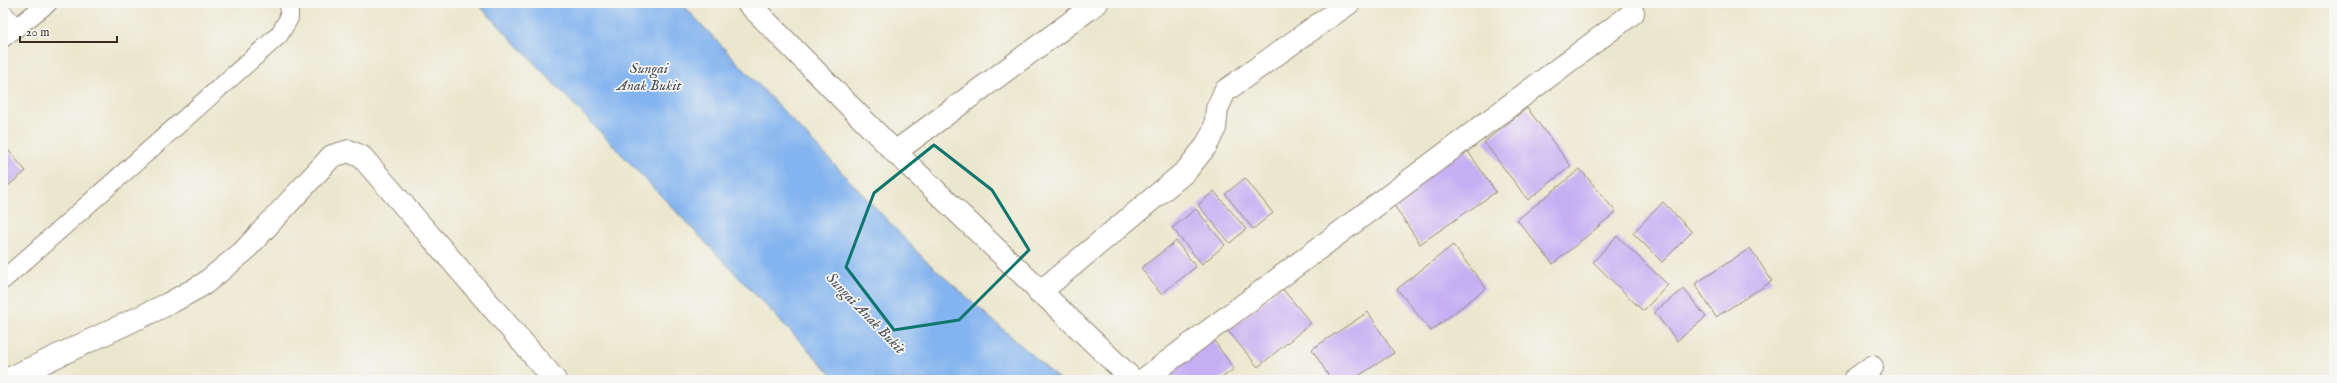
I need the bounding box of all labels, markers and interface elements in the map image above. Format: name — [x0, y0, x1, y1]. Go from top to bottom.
scale bar — [20, 18, 117, 44]
text: 20 m — [26, 25, 49, 40]
water label: Sungai Anak Bukit — [615, 59, 682, 95]
water label: Sungai Anak Bukit — [821, 269, 910, 360]

